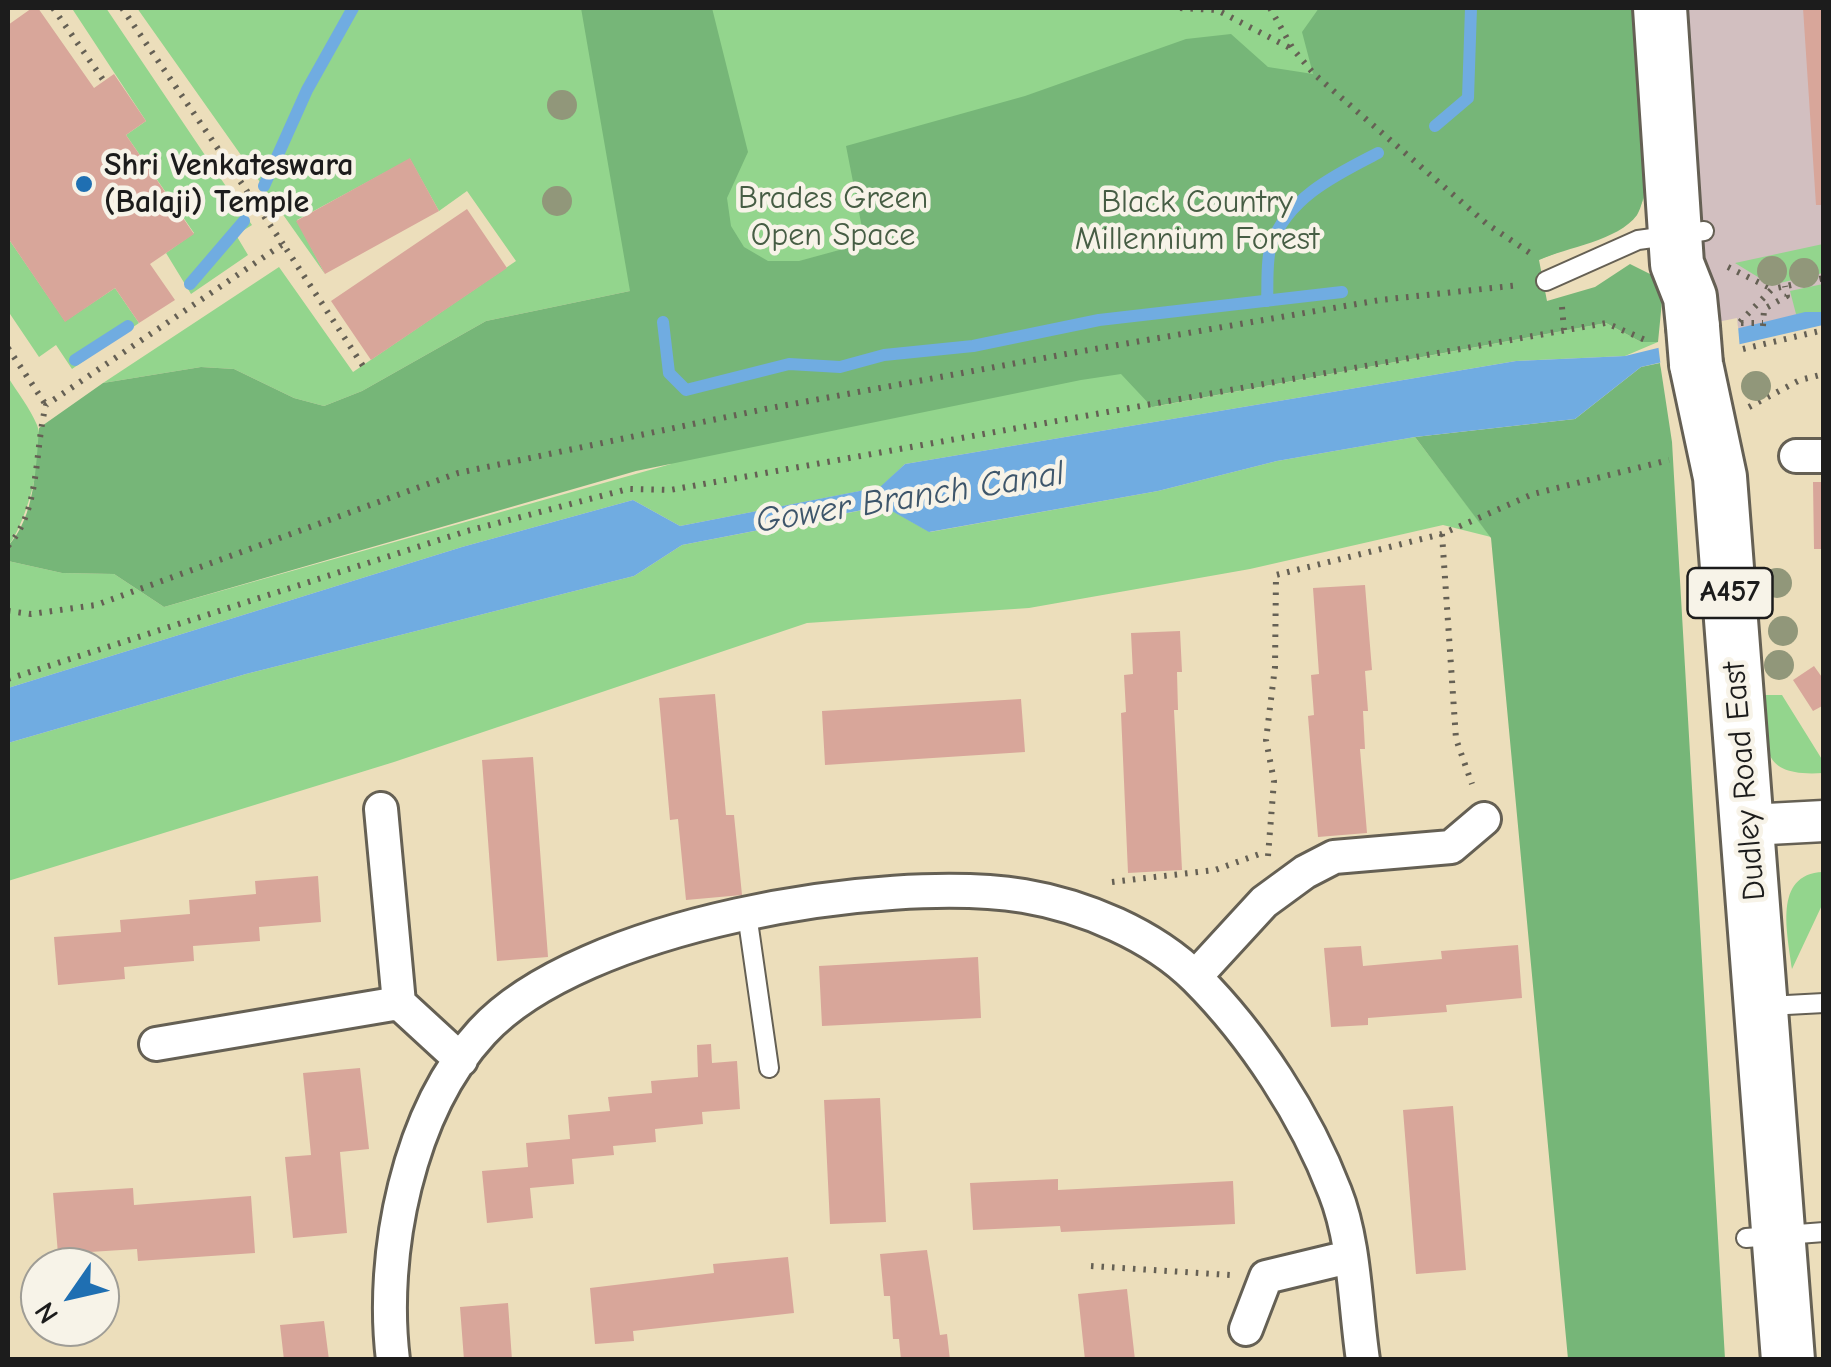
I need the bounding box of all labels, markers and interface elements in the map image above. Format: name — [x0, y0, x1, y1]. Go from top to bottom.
place label: Shri Venkateswara (Balaji) Temple — [104, 147, 354, 222]
marker: Shri Venkateswara (Balaji) Temple — [73, 173, 95, 195]
park label: Brades Green Open Space — [738, 180, 928, 255]
park label: Black Country Millennium Forest — [1075, 184, 1319, 259]
water label: Gower Branch Canal — [753, 453, 1067, 543]
road number: A457 — [1688, 568, 1772, 618]
street label: Dudley Road East — [1715, 660, 1775, 902]
north arrow — [20, 1247, 120, 1347]
text: N — [28, 1296, 65, 1329]

